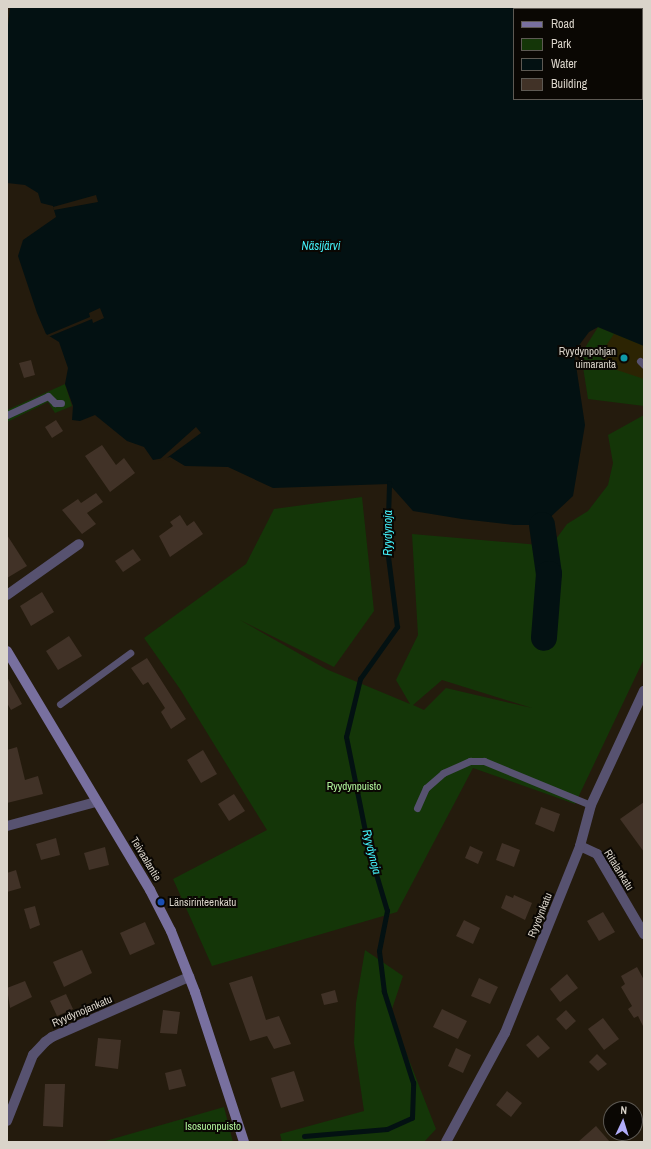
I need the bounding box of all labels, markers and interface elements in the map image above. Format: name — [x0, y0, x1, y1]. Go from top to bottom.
legend — [513, 8, 643, 100]
text: Road — [551, 16, 575, 32]
text: Park — [551, 36, 571, 52]
text: Water — [551, 56, 577, 72]
text: Building — [551, 76, 587, 92]
water label: Näsijärvi — [302, 240, 340, 254]
place label: Ryydynpohjan uimaranta — [559, 345, 616, 371]
marker: Ryydynpohjan uimaranta — [619, 353, 629, 363]
water label: Ryydynoja — [382, 510, 396, 556]
park label: Ryydynpuisto — [327, 779, 381, 793]
water label: Ryydynoja — [358, 828, 384, 876]
street label: Teivaalantie — [128, 835, 164, 883]
street label: Ritalankatu — [601, 847, 637, 893]
street label: Ryydynkatu — [525, 891, 555, 939]
place label: Länsirinteenkatu — [169, 895, 236, 909]
marker: Länsirinteenkatu — [156, 897, 166, 907]
street label: Ryydynojankatu — [50, 992, 114, 1030]
north arrow — [603, 1101, 643, 1141]
text: N — [620, 1103, 627, 1117]
park label: Isosuonpuisto — [185, 1119, 241, 1133]

